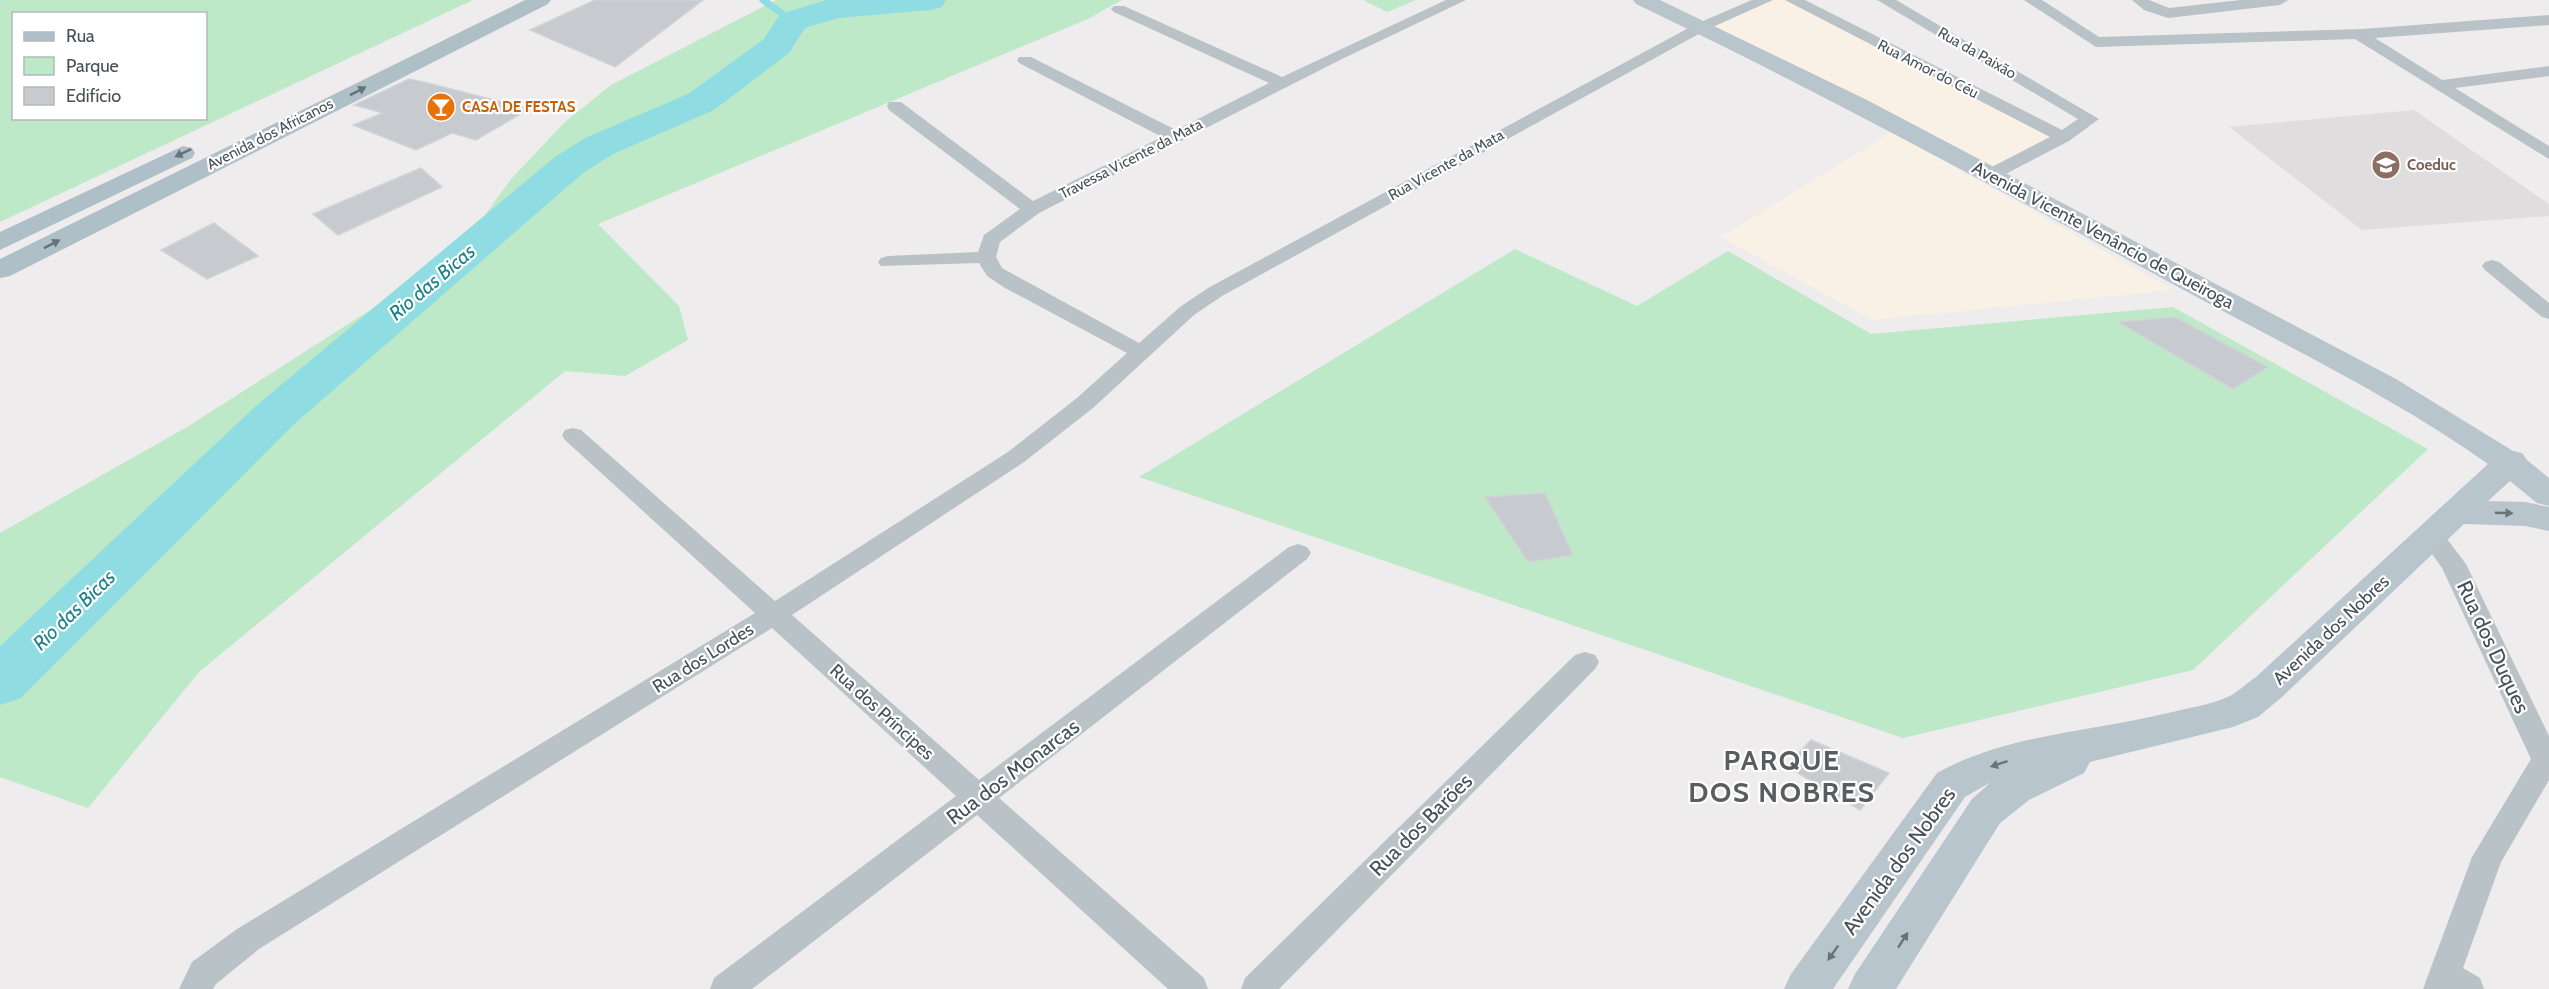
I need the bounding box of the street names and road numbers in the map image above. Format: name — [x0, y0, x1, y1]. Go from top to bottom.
street label: Rua da Paixão — [1935, 23, 2019, 83]
street label: Rua Amor do Céu — [1875, 36, 1981, 102]
street label: Avenida dos Africanos — [204, 94, 336, 174]
street label: Travessa Vicente da Mata — [1056, 115, 1206, 203]
street label: Rua Vicente da Mata — [1385, 125, 1508, 204]
street label: Avenida Vicente Venâncio de Queiroga — [1968, 156, 2238, 314]
street label: Avenida dos Nobres — [2268, 571, 2394, 689]
street label: Rua dos Duques — [2452, 577, 2535, 717]
street label: Rua dos Lordes — [648, 618, 758, 698]
street label: Rua dos Príncipes — [825, 659, 939, 765]
street label: Rua dos Monarcas — [941, 713, 1084, 830]
street label: Rua dos Barões — [1364, 768, 1477, 881]
street label: Avenida dos Nobres — [1837, 782, 1961, 939]

